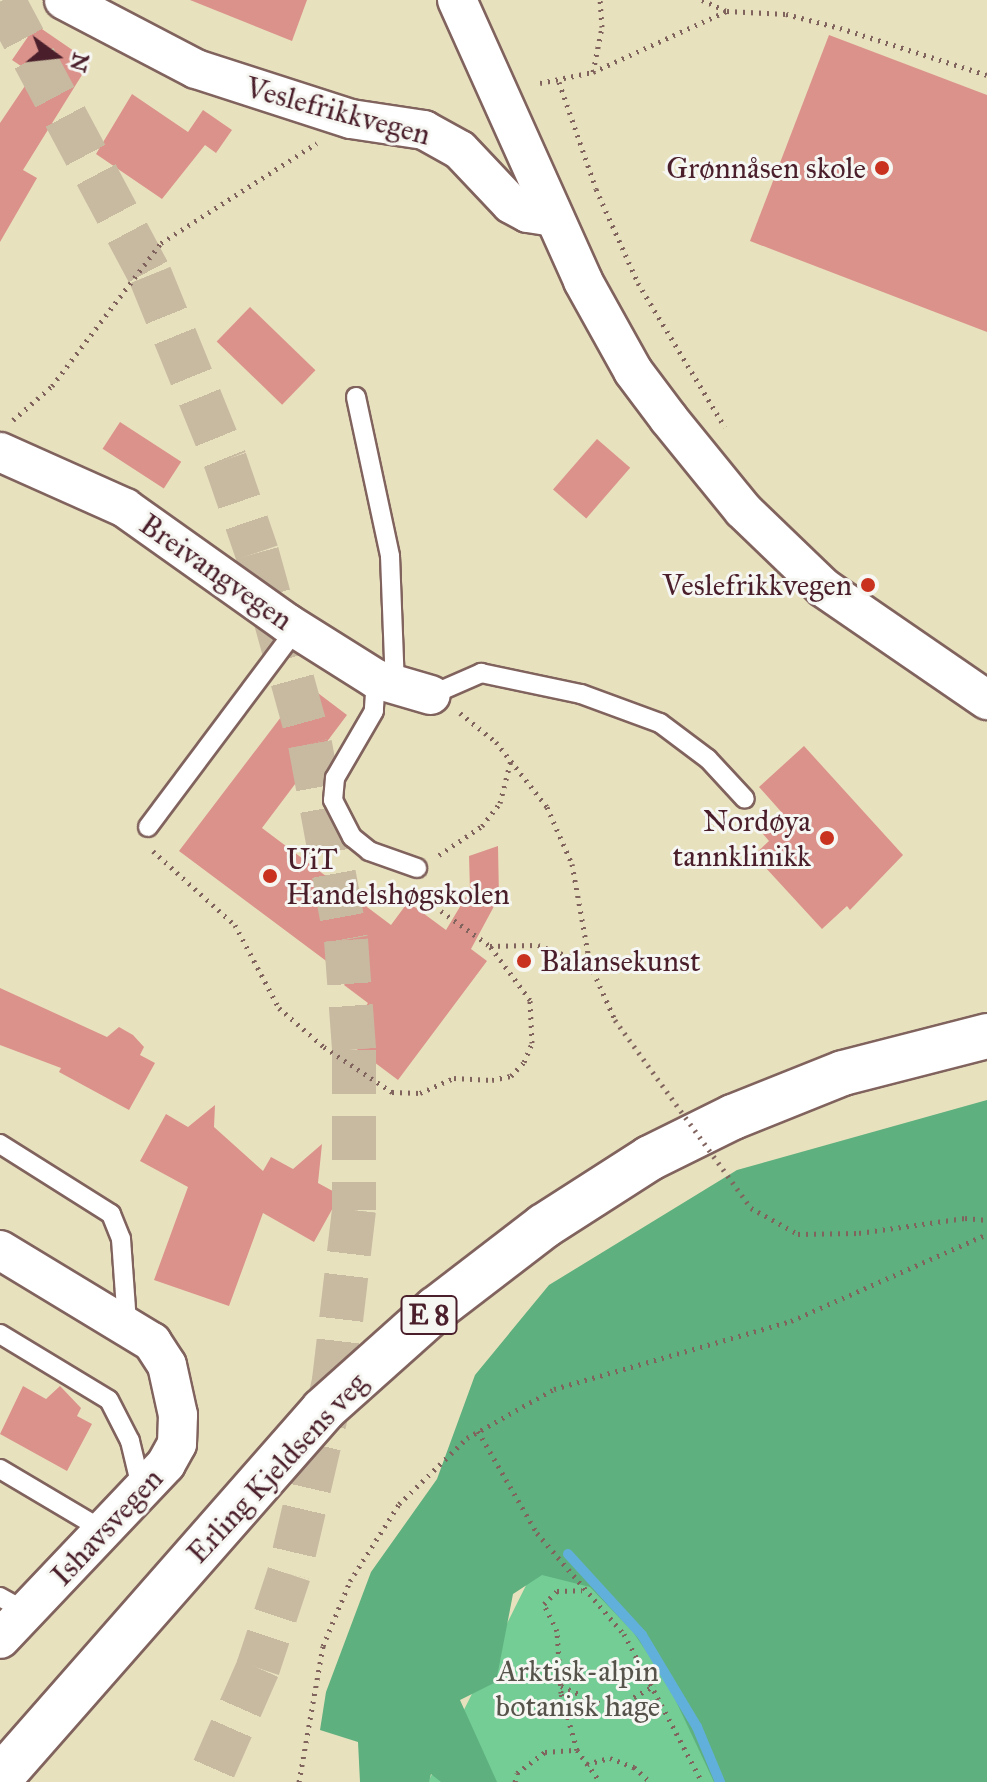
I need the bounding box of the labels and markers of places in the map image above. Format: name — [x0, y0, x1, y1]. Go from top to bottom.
place label: Grønnåsen skole — [666, 150, 866, 186]
marker: Grønnåsen skole — [873, 159, 891, 177]
place label: Veslefrikkvegen — [663, 567, 852, 603]
marker: Veslefrikkvegen — [859, 576, 877, 594]
place label: Nordøya tannklinikk — [673, 803, 811, 874]
marker: Nordøya tannklinikk — [818, 829, 836, 847]
place label: UiT Handelshøgskolen — [286, 841, 510, 912]
marker: UiT Handelshøgskolen — [261, 867, 279, 885]
place label: Balansekunst — [540, 943, 701, 979]
marker: Balansekunst — [515, 952, 533, 970]

